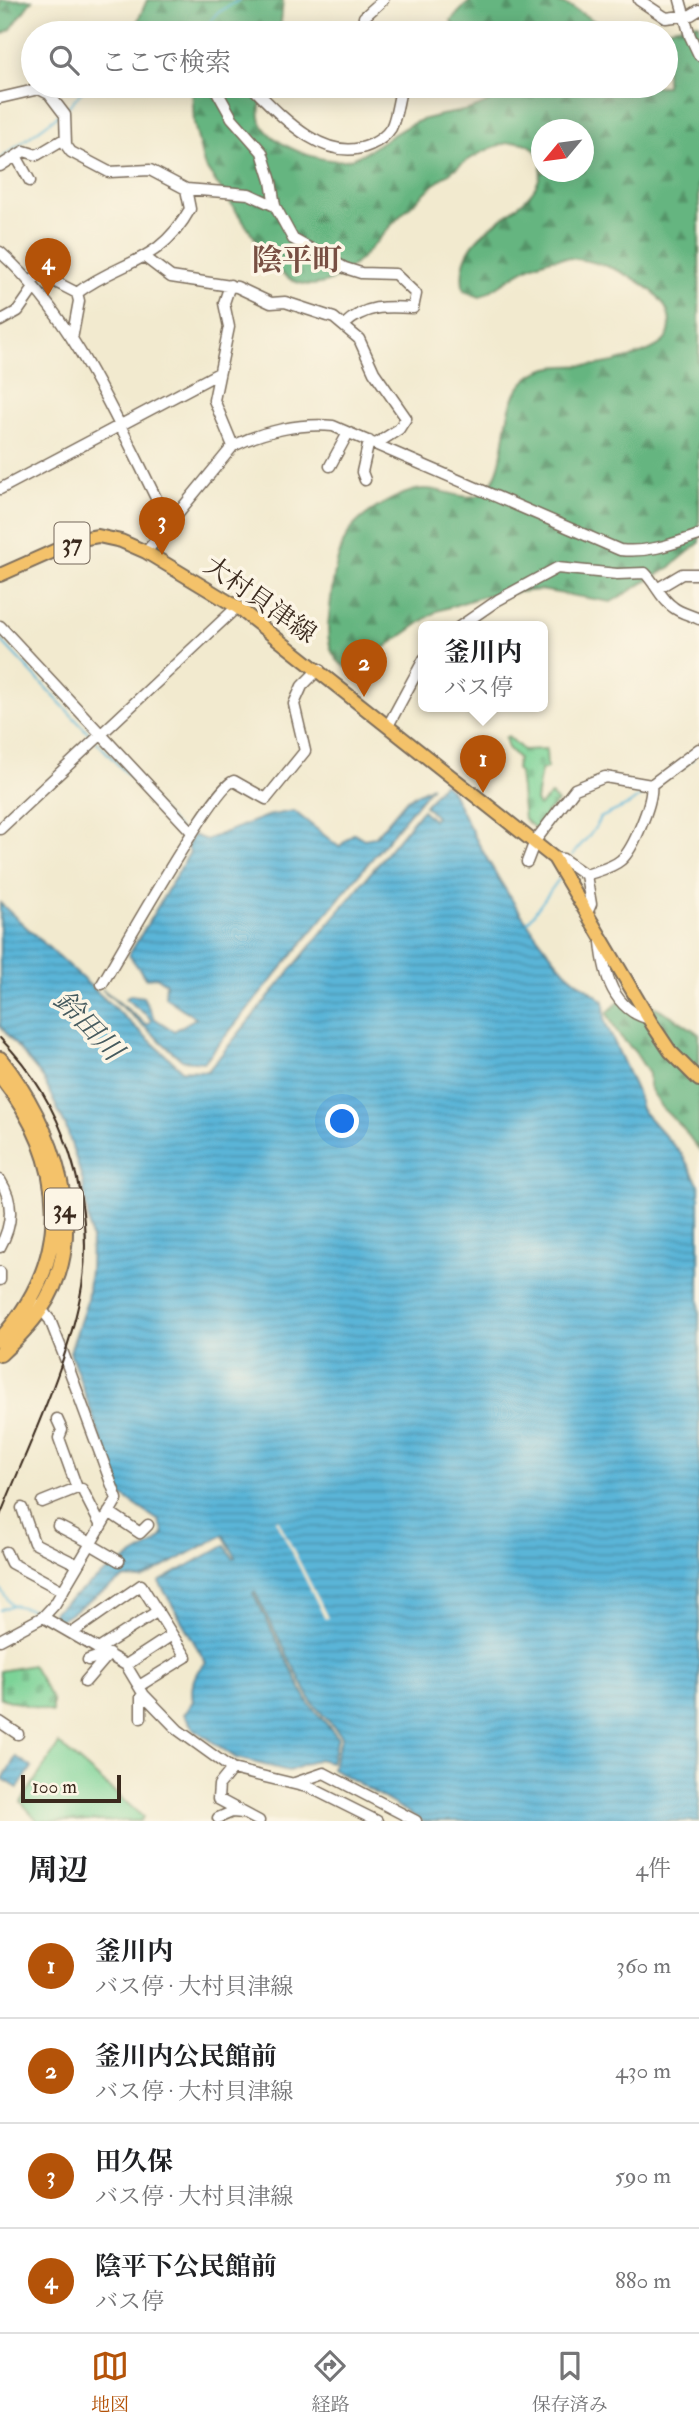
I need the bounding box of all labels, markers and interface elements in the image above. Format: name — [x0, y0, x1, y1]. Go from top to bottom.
search box — [21, 21, 678, 98]
icon: search — [45, 41, 83, 79]
text: ここで検索 — [101, 47, 231, 79]
north arrow — [531, 119, 594, 182]
pin: 4 — [25, 238, 71, 296]
district label: 陰平町 — [252, 242, 342, 279]
pin: 3 — [139, 497, 185, 555]
road number: 37 — [55, 522, 90, 564]
street label: 大村貝津線 — [198, 550, 322, 650]
popup — [418, 621, 548, 712]
text: 釜川内 — [444, 637, 522, 669]
pin: 2 — [341, 639, 387, 697]
text: バス停 — [444, 673, 513, 702]
pin: 1 — [460, 735, 506, 793]
water label: 鈴田川 — [46, 984, 132, 1071]
your location — [325, 1104, 359, 1138]
road number: 34 — [45, 1189, 83, 1230]
scale bar — [21, 1772, 121, 1804]
text: 100 m — [32, 1775, 77, 1799]
text: 周辺 — [28, 1852, 88, 1889]
text: 4件 — [636, 1854, 671, 1883]
text: 釜川内 — [95, 1936, 173, 1968]
text: 1 — [47, 1951, 55, 1980]
text: 360 m — [616, 1951, 671, 1980]
text: バス停 · 大村貝津線 — [95, 1972, 293, 2001]
text: 釜川内公民館前 — [95, 2041, 277, 2073]
text: 2 — [45, 2056, 57, 2085]
text: 430 m — [615, 2056, 671, 2085]
text: バス停 · 大村貝津線 — [95, 2077, 293, 2106]
text: 田久保 — [95, 2146, 173, 2178]
text: 3 — [47, 2161, 55, 2190]
text: 590 m — [615, 2161, 671, 2190]
text: バス停 · 大村貝津線 — [95, 2182, 293, 2211]
text: 陰平下公民館前 — [95, 2251, 277, 2283]
text: 4 — [45, 2266, 57, 2295]
text: 880 m — [615, 2266, 671, 2295]
text: バス停 — [95, 2287, 164, 2316]
tab: 地図 — [91, 2347, 129, 2417]
tab: 経路 — [311, 2347, 350, 2417]
tab: 保存済み — [532, 2347, 608, 2417]

